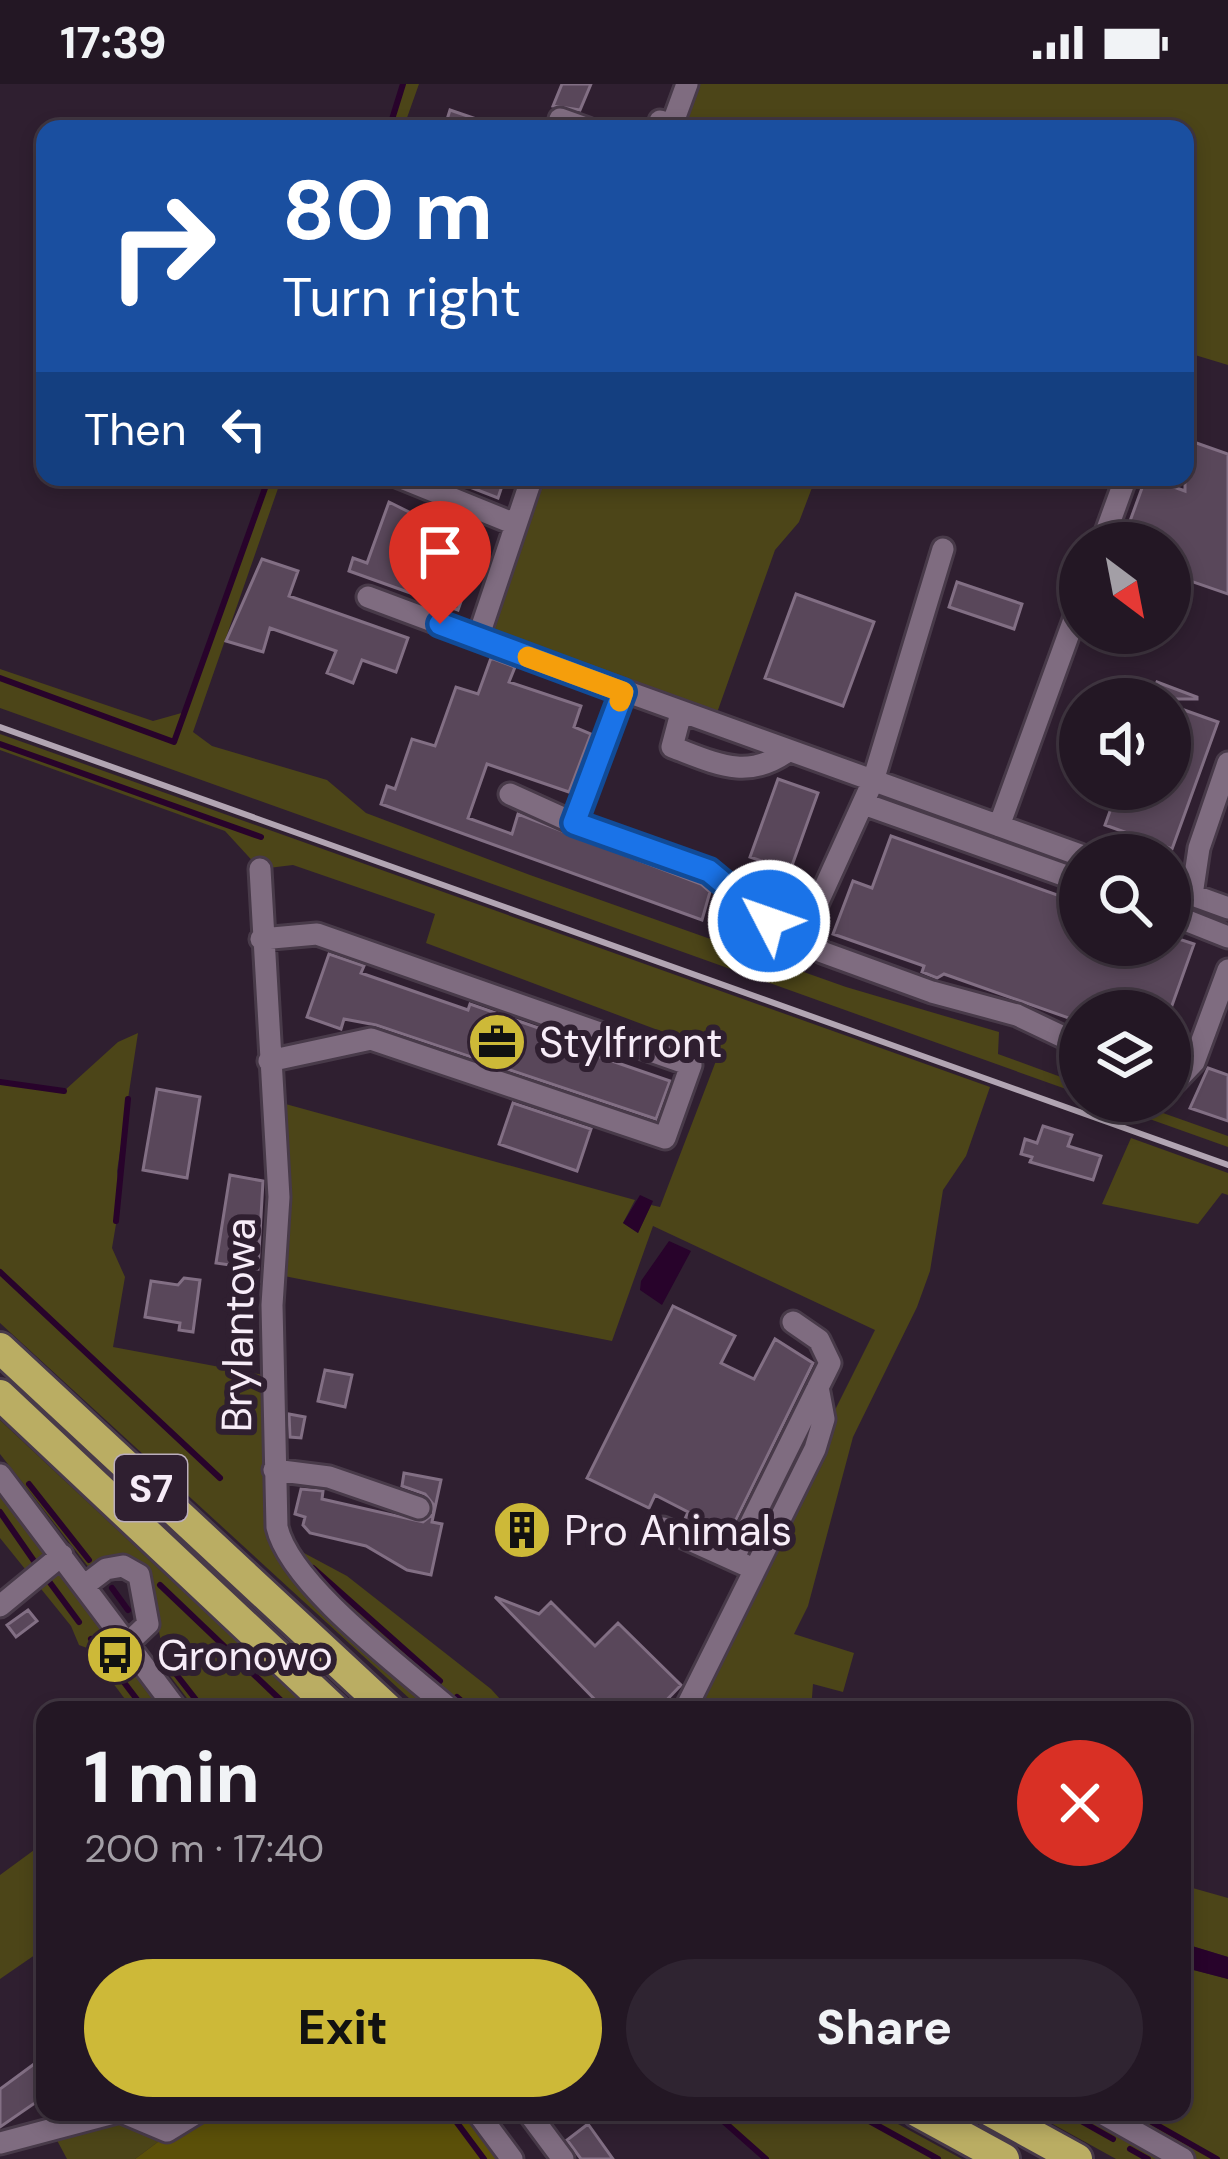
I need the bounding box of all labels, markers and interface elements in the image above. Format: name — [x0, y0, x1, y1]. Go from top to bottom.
text: 17:39 — [60, 13, 167, 72]
text: 80 m — [282, 156, 493, 265]
icon: right — [84, 168, 240, 324]
text: Turn right — [282, 262, 521, 333]
icon: left — [211, 396, 277, 462]
text: Then — [84, 400, 187, 459]
pin — [389, 501, 491, 624]
icon: arrive — [407, 519, 473, 585]
north arrow — [1059, 522, 1191, 654]
map controls — [1059, 522, 1191, 1122]
button: sound — [1059, 678, 1191, 810]
button: search — [1059, 834, 1191, 966]
position arrow — [706, 858, 832, 984]
button: layers — [1059, 990, 1191, 1122]
office icon: Stylfrront — [466, 1011, 528, 1073]
place label: Stylfrront — [539, 1015, 723, 1070]
street label: Brylantowa — [209, 1217, 268, 1433]
road number: S7 — [115, 1455, 187, 1521]
building icon: Pro Animals — [491, 1499, 553, 1561]
place label: Pro Animals — [564, 1503, 792, 1558]
bus stop icon: Gronowo — [84, 1624, 146, 1686]
place label: Gronowo — [157, 1628, 333, 1683]
text: 1 min — [84, 1731, 260, 1824]
button: close — [1017, 1740, 1143, 1866]
text: 200 m · 17:40 — [84, 1823, 324, 1874]
button: Exit — [84, 1959, 602, 2097]
button: Share — [626, 1959, 1143, 2097]

